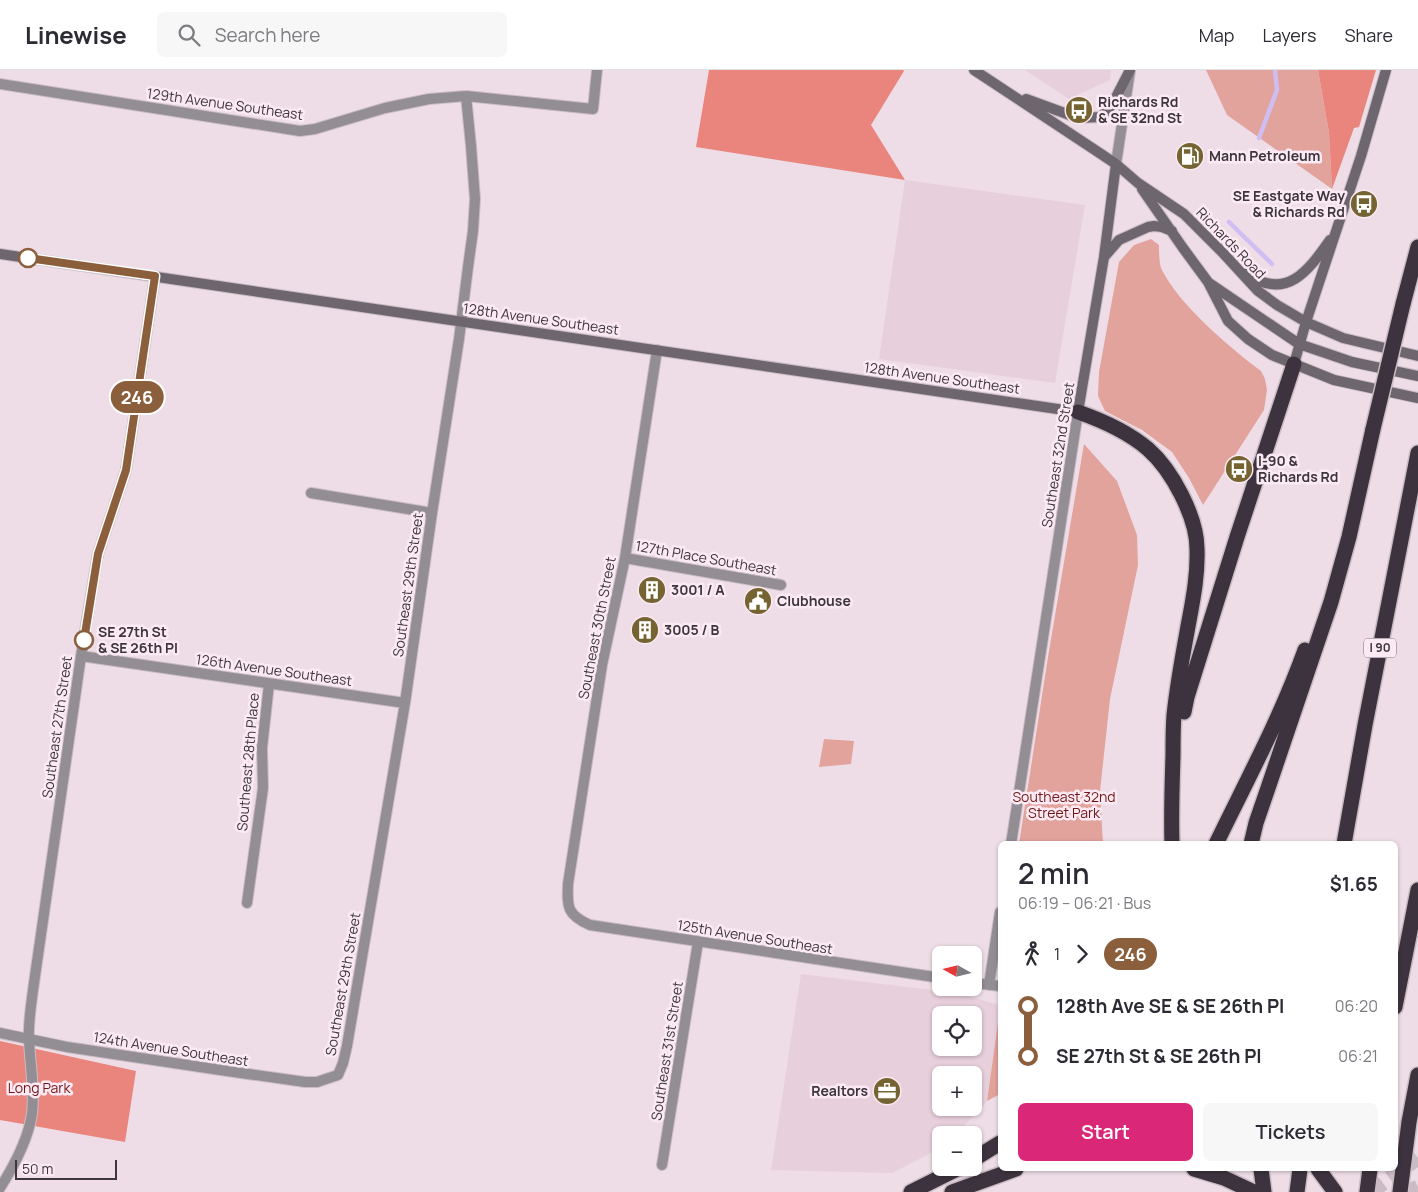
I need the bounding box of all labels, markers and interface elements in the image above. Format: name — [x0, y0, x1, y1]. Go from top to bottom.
search box — [157, 12, 507, 57]
text: Linewise — [25, 18, 127, 51]
icon: search — [175, 21, 203, 49]
text: Search here — [215, 22, 320, 48]
text: Map — [1199, 23, 1234, 47]
text: Layers — [1262, 23, 1316, 47]
text: Share — [1344, 23, 1393, 47]
street label: 129th Avenue Southeast — [146, 83, 305, 124]
place label: Richards Rd & SE 32nd St — [1098, 92, 1182, 127]
bus stop icon: Richards Rd & SE 32nd St — [1064, 95, 1094, 125]
fuel station icon: Mann Petroleum — [1175, 141, 1205, 171]
place label: Mann Petroleum — [1209, 146, 1320, 165]
place label: SE Eastgate Way & Richards Rd — [1233, 186, 1345, 221]
bus stop icon: SE Eastgate Way & Richards Rd — [1349, 189, 1379, 219]
street label: Richards Road — [1192, 203, 1270, 283]
unlabelled marker — [18, 248, 38, 268]
street label: 128th Avenue Southeast — [462, 298, 620, 339]
street label: 128th Avenue Southeast — [863, 357, 1021, 398]
street label: Southeast 32nd Street — [1037, 380, 1078, 529]
line badge: 246 — [108, 381, 166, 413]
text: 246 — [121, 385, 153, 409]
place label: I-90 & Richards Rd — [1258, 451, 1338, 486]
bus stop icon: I-90 & Richards Rd — [1224, 454, 1254, 484]
street label: Southeast 29th Street — [388, 511, 427, 658]
street label: 127th Place Southeast — [634, 536, 779, 579]
street label: Southeast 30th Street — [573, 555, 620, 701]
building icon: 3001 / A — [637, 575, 667, 605]
place label: 3001 / A — [671, 580, 725, 599]
public building icon: Clubhouse — [743, 586, 773, 616]
place label: Clubhouse — [777, 591, 851, 610]
building icon: 3005 / B — [630, 615, 660, 645]
place label: 3005 / B — [664, 620, 719, 639]
place label: SE 27th St & SE 26th Pl — [98, 622, 178, 657]
marker: SE 27th St & SE 26th Pl — [74, 630, 94, 650]
road number: I 90 — [1364, 638, 1396, 658]
street label: 126th Avenue Southeast — [195, 649, 354, 690]
street label: Southeast 27th Street — [37, 654, 76, 799]
street label: Southeast 28th Place — [232, 692, 263, 832]
park label: Southeast 32nd Street Park — [1012, 787, 1116, 822]
text: 2 min — [1018, 854, 1089, 892]
text: $1.65 — [1330, 871, 1378, 897]
text: 06:19 – 06:21 · Bus — [1018, 892, 1151, 914]
street label: Southeast 29th Street — [321, 910, 365, 1057]
street label: 125th Avenue Southeast — [676, 915, 834, 958]
icon: walk — [1018, 940, 1046, 968]
icon: forward — [1068, 940, 1096, 968]
text: 246 — [1114, 942, 1147, 966]
text: 1 — [1054, 943, 1060, 965]
north arrow — [932, 946, 982, 996]
map controls — [932, 946, 982, 1176]
street label: Southeast 31st Street — [646, 980, 687, 1122]
text: 128th Ave SE & SE 26th Pl — [1056, 993, 1284, 1019]
text: 06:20 — [1335, 995, 1378, 1017]
button: locate — [932, 1006, 982, 1056]
street label: 124th Avenue Southeast — [92, 1027, 250, 1070]
text: SE 27th St & SE 26th Pl — [1056, 1043, 1262, 1069]
text: 06:21 — [1338, 1045, 1378, 1067]
button: + — [932, 1066, 982, 1116]
office icon: Realtors — [872, 1076, 902, 1106]
park label: Long Park — [8, 1078, 71, 1097]
place label: Realtors — [811, 1081, 868, 1100]
button: Start — [1018, 1103, 1193, 1161]
button: Tickets — [1203, 1103, 1378, 1161]
button: − — [932, 1126, 982, 1176]
scale bar — [15, 1157, 118, 1180]
text: 50 m — [22, 1159, 53, 1178]

